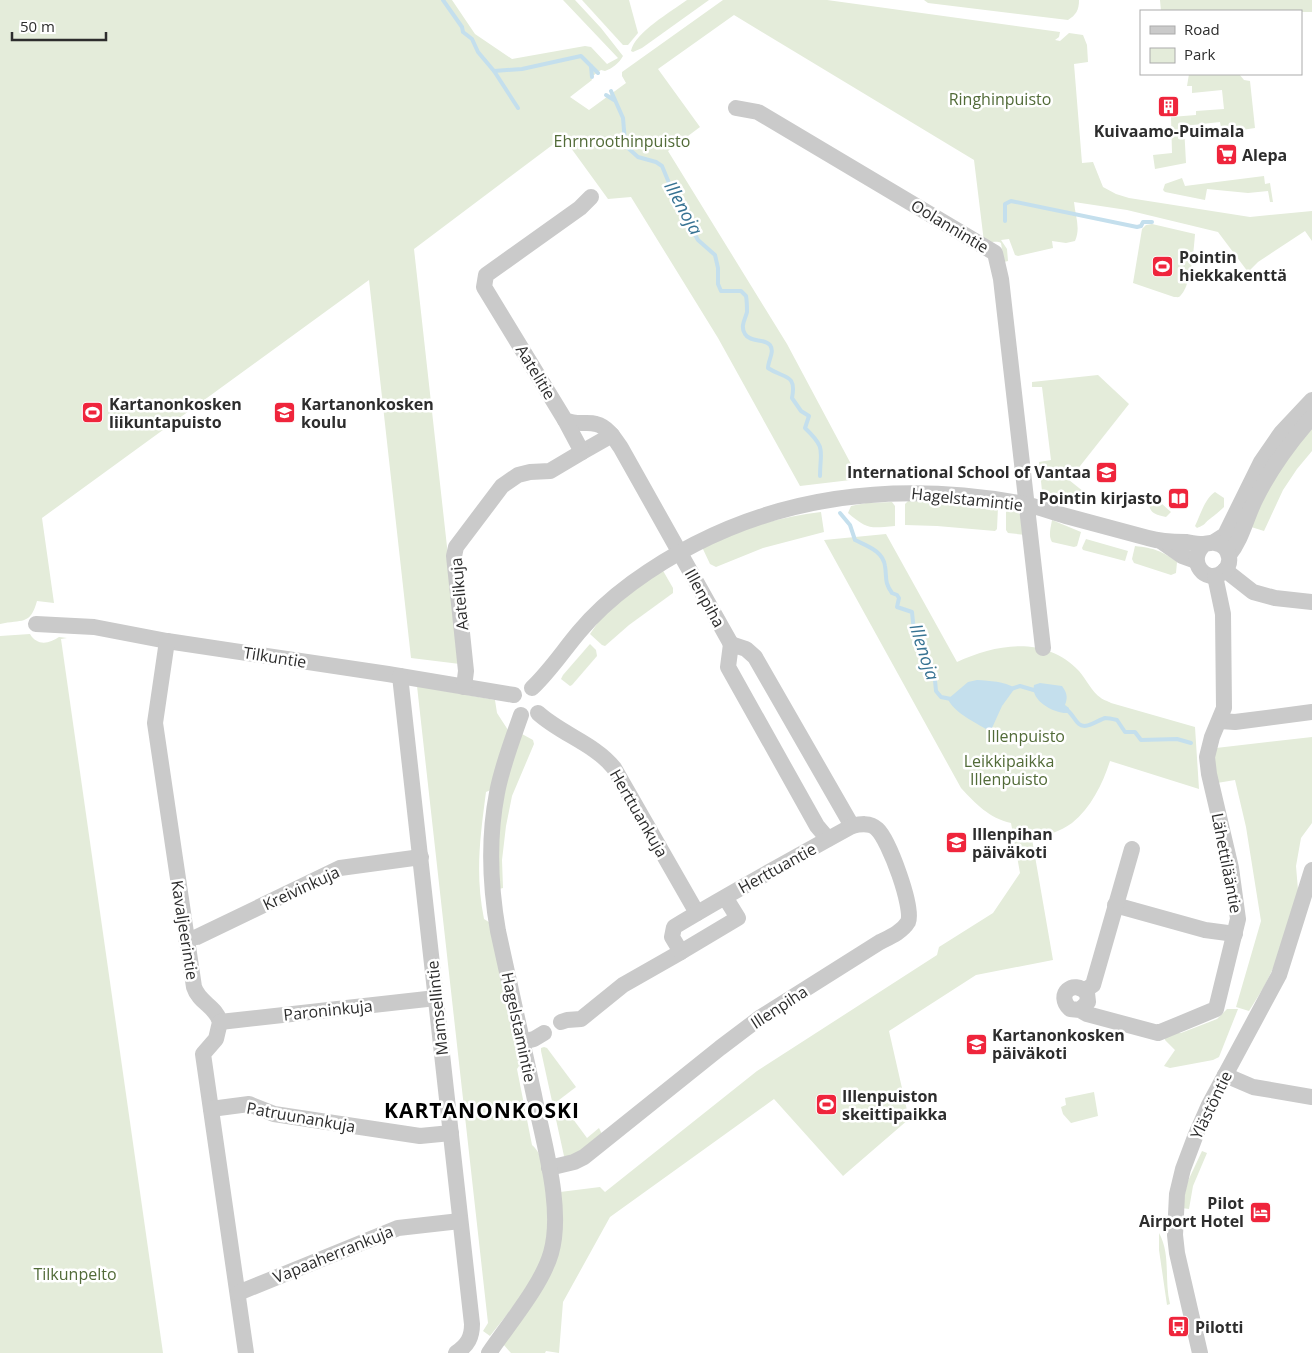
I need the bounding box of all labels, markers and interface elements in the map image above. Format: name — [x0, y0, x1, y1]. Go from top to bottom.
scale bar — [12, 10, 106, 42]
legend — [1140, 10, 1302, 75]
text: 50 m — [20, 16, 55, 36]
text: Road — [1184, 19, 1220, 39]
text: Park — [1184, 44, 1215, 64]
park label: Ringhinpuisto — [949, 88, 1051, 110]
building icon: Kuivaamo-Puimala — [1157, 95, 1181, 119]
place label: Kuivaamo-Puimala — [1094, 120, 1244, 142]
park label: Ehrnroothinpuisto — [554, 130, 690, 152]
supermarket icon: Alepa — [1214, 143, 1238, 167]
place label: Alepa — [1242, 144, 1287, 166]
water label: Illenoja — [659, 176, 708, 239]
street label: Oolannintie — [907, 194, 993, 258]
place label: Pointin hiekkakenttä — [1179, 246, 1287, 286]
sports icon: Pointin hiekkakenttä — [1151, 254, 1175, 278]
street label: Aatelitie — [511, 340, 561, 404]
place label: Kartanonkosken liikuntapuisto — [109, 393, 242, 433]
place label: Kartanonkosken koulu — [301, 393, 434, 433]
sports icon: Kartanonkosken liikuntapuisto — [81, 401, 105, 425]
school or university icon: Kartanonkosken koulu — [273, 401, 297, 425]
school or university icon: International School of Vantaa — [1095, 460, 1119, 484]
place label: International School of Vantaa — [847, 461, 1091, 483]
street label: Hagelstamintie — [910, 482, 1024, 516]
library icon: Pointin kirjasto — [1166, 486, 1190, 510]
place label: Pointin kirjasto — [1039, 487, 1162, 509]
street label: Aatelikuja — [445, 557, 473, 631]
street label: Illenpiha — [680, 565, 730, 631]
water label: Illenoja — [905, 620, 945, 683]
street label: Tilkuntie — [242, 641, 308, 673]
park label: Illenpuisto — [987, 725, 1065, 747]
park label: Leikkipaikka Illenpuisto — [964, 750, 1054, 790]
street label: Herttuankuja — [605, 765, 673, 861]
street label: Lähettilääntie — [1206, 811, 1248, 915]
place label: Illenpihan päiväkoti — [972, 823, 1053, 863]
school or university icon: Illenpihan päiväkoti — [944, 831, 968, 855]
street label: Herttuantie — [734, 838, 820, 898]
street label: Kreivinkuja — [259, 861, 343, 915]
street label: Kavaljeerintie — [166, 879, 204, 981]
street label: Mamsellintie — [421, 959, 453, 1057]
street label: Hagelstamintie — [497, 970, 541, 1084]
street label: Illenpiha — [746, 980, 812, 1034]
street label: Paroninkuja — [282, 994, 374, 1026]
place label: Kartanonkosken päiväkoti — [992, 1024, 1125, 1064]
school or university icon: Kartanonkosken päiväkoti — [964, 1032, 988, 1056]
street label: Ylästöntie — [1185, 1067, 1237, 1143]
place label: Illenpuiston skeittipaikka — [842, 1085, 947, 1125]
sports icon: Illenpuiston skeittipaikka — [814, 1093, 838, 1117]
district label: KARTANONKOSKI — [384, 1096, 580, 1124]
street label: Patruunankuja — [245, 1097, 357, 1137]
place label: Pilot Airport Hotel — [1139, 1192, 1244, 1232]
hotel icon: Pilot Airport Hotel — [1248, 1200, 1272, 1224]
street label: Vapaaherrankuja — [270, 1220, 396, 1288]
park label: Tilkunpelto — [33, 1263, 117, 1285]
bus stop icon: Pilotti — [1167, 1315, 1191, 1339]
place label: Pilotti — [1195, 1316, 1244, 1338]

